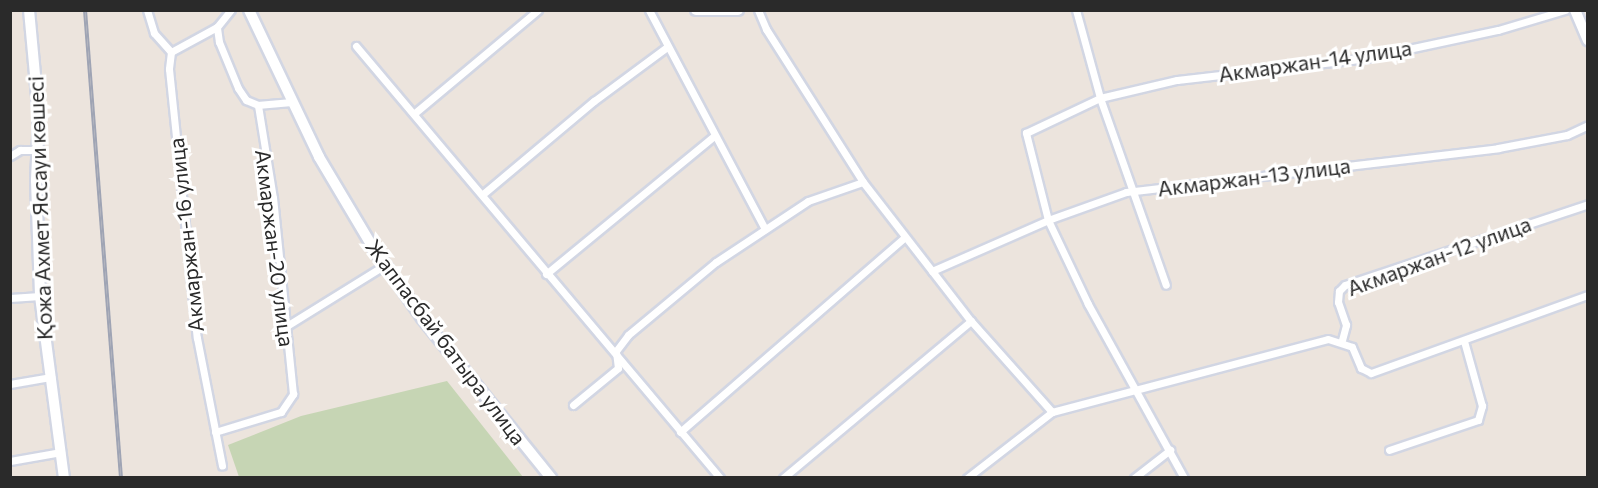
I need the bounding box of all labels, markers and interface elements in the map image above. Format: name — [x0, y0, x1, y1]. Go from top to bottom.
street label: Акмаржан-14 улица — [1217, 35, 1413, 87]
street label: Қожа Ахмет Яссауи көшесі — [23, 76, 57, 340]
street label: Акмаржан-16 улица — [163, 137, 209, 333]
street label: Акмаржан-20 улица — [250, 148, 300, 348]
street label: Акмаржан-13 улица — [1156, 153, 1352, 201]
street label: Акмаржан-12 улица — [1344, 211, 1534, 301]
street label: Жаппасбай батыра улица — [360, 234, 532, 450]

